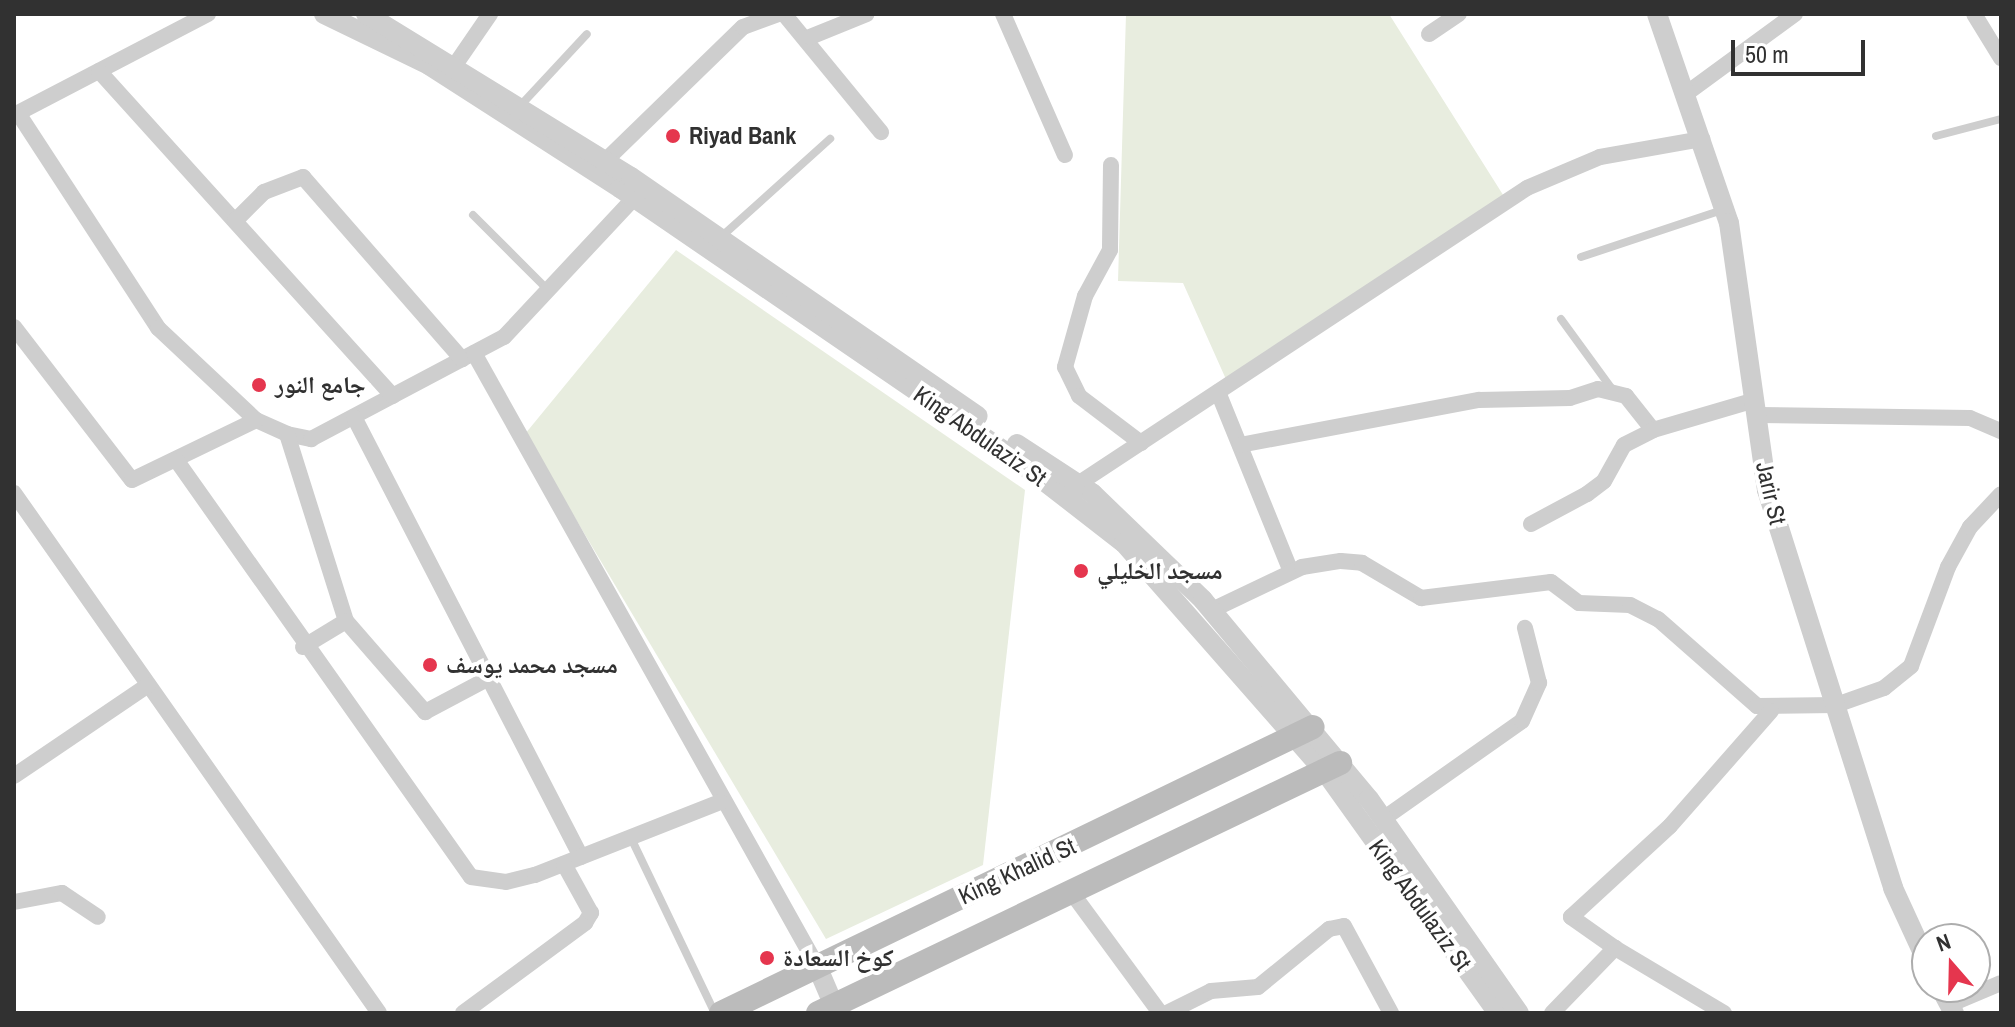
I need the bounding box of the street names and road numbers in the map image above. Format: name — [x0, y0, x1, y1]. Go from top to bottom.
street label: King Abdulaziz St — [908, 379, 1052, 493]
street label: Jarir St — [1750, 459, 1792, 527]
street label: King Khalid St — [954, 831, 1080, 911]
street label: King Abdulaziz St — [1362, 833, 1478, 977]

